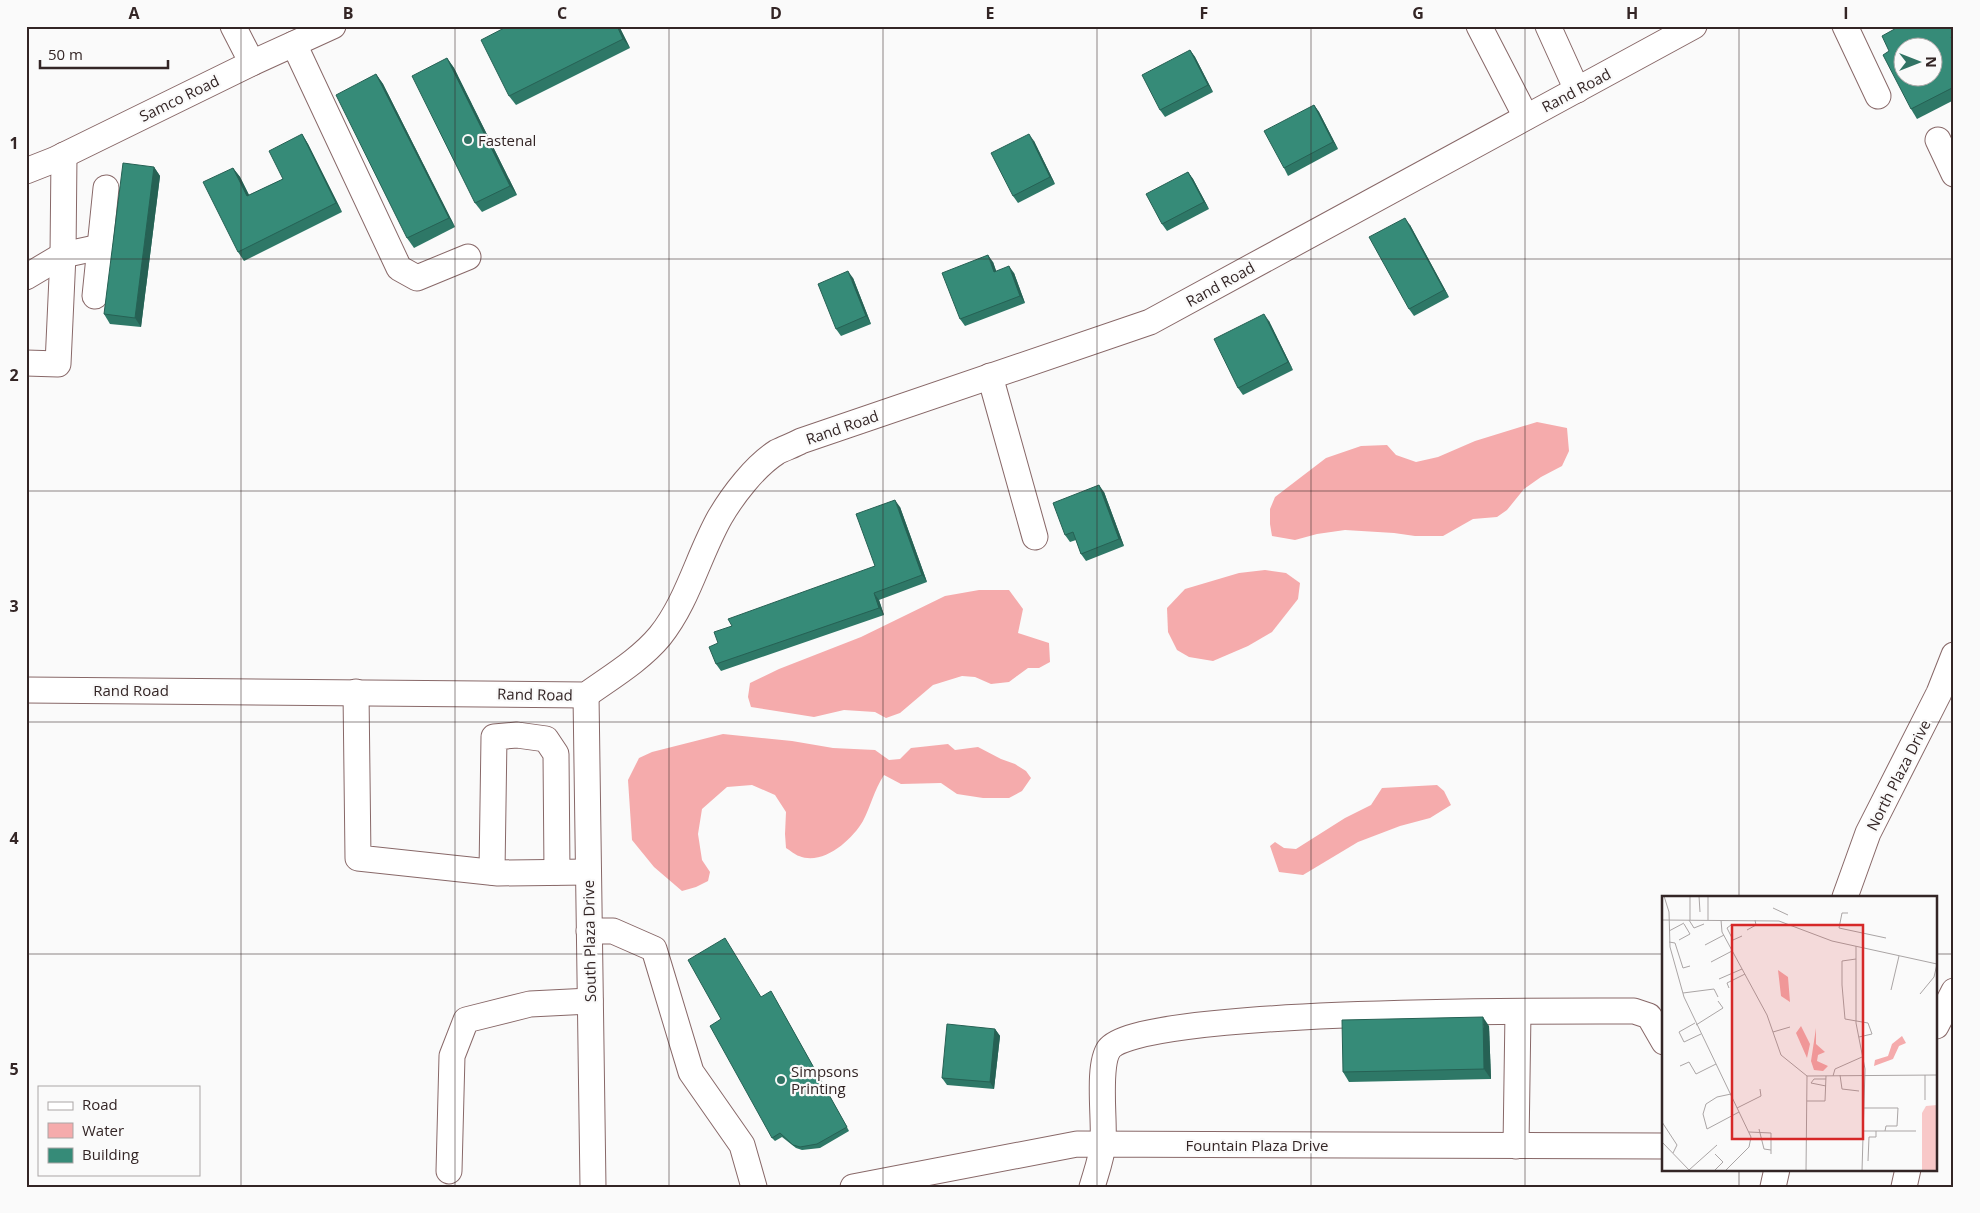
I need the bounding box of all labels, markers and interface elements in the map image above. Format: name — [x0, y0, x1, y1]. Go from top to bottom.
text: A — [128, 2, 140, 24]
text: B — [343, 2, 353, 24]
text: C — [557, 2, 567, 24]
text: D — [770, 2, 782, 24]
text: E — [986, 2, 995, 24]
text: F — [1200, 2, 1208, 24]
text: G — [1412, 2, 1424, 24]
text: H — [1626, 2, 1638, 24]
text: I — [1843, 2, 1849, 24]
scale bar — [40, 38, 168, 70]
north arrow — [1892, 38, 1942, 88]
text: 50 m — [48, 44, 83, 64]
text: N — [1922, 56, 1941, 68]
street label: Rand Road — [1538, 63, 1614, 117]
street label: Samco Road — [136, 70, 222, 126]
place label: Fastenal — [478, 130, 536, 150]
text: 1 — [9, 132, 19, 154]
marker: Fastenal — [462, 134, 474, 146]
street label: Rand Road — [1182, 257, 1258, 311]
text: 2 — [9, 364, 19, 386]
street label: Rand Road — [803, 405, 881, 449]
text: 3 — [9, 595, 19, 617]
street label: Rand Road — [93, 680, 169, 700]
street label: Rand Road — [497, 683, 573, 705]
street label: North Plaza Drive — [1861, 716, 1935, 834]
text: 4 — [9, 827, 19, 849]
street label: South Plaza Drive — [578, 880, 600, 1002]
inset map — [1662, 896, 1938, 1170]
text: 5 — [9, 1058, 19, 1080]
place label: Simpsons Printing — [791, 1061, 859, 1098]
marker: Simpsons Printing — [775, 1074, 787, 1086]
legend — [38, 1086, 200, 1176]
text: Road — [82, 1094, 118, 1114]
text: Water — [82, 1120, 124, 1140]
street label: Fountain Plaza Drive — [1186, 1135, 1328, 1155]
text: Building — [82, 1144, 139, 1164]

